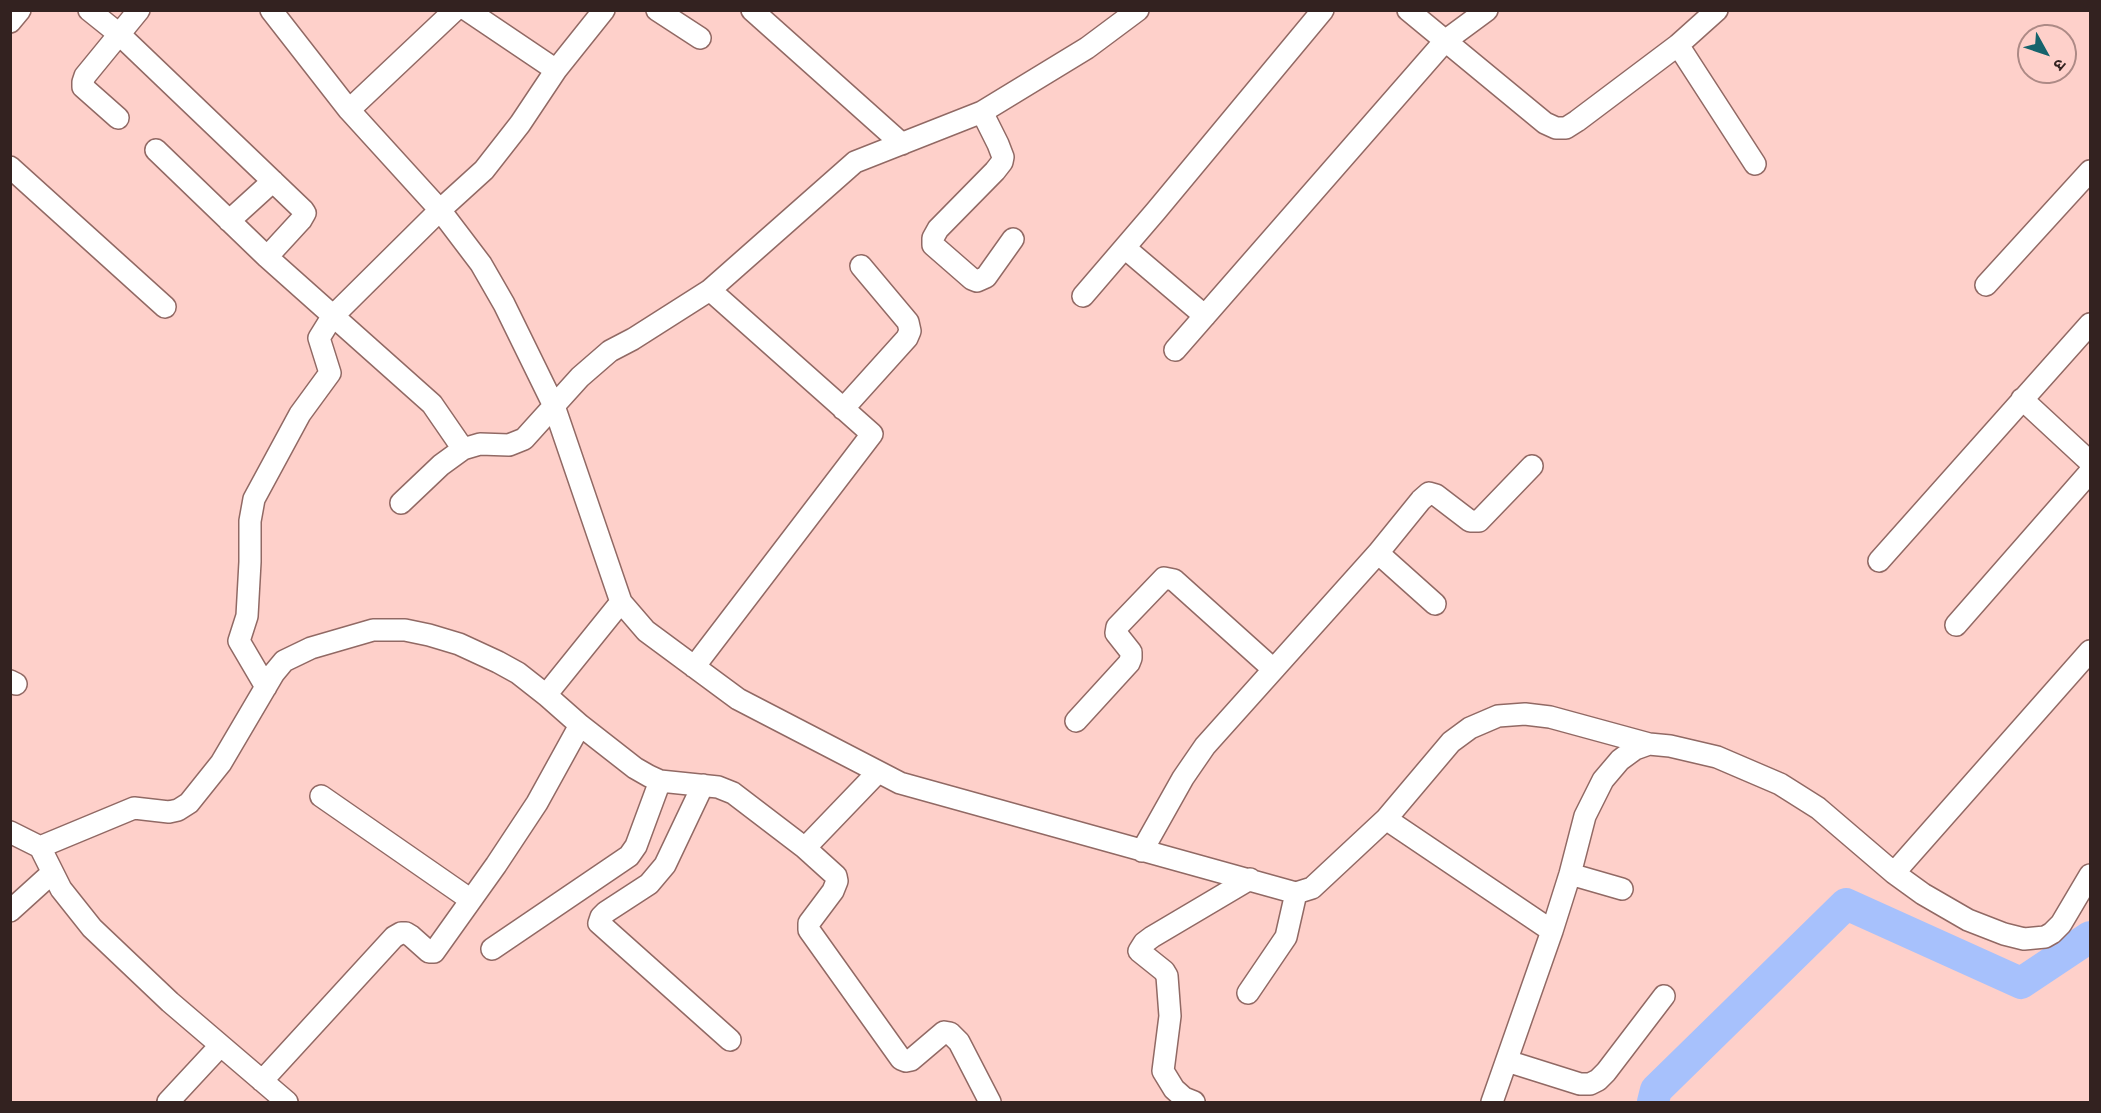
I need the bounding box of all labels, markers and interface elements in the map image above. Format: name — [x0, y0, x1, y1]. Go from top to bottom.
north arrow — [2017, 24, 2077, 84]
text: उ — [2049, 55, 2070, 74]

